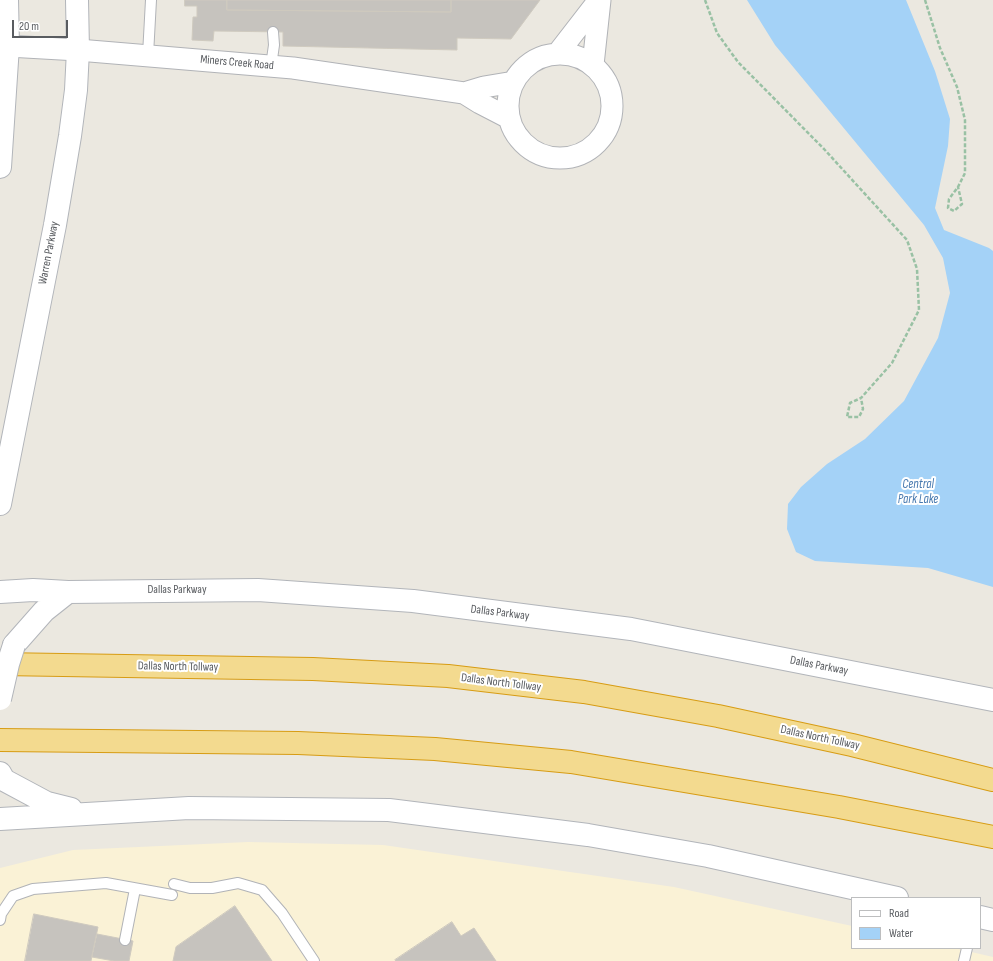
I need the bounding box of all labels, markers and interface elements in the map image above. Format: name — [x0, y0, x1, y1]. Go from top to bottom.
scale bar — [14, 12, 70, 38]
text: 20 m — [19, 19, 39, 34]
street label: Miners Creek Road — [200, 53, 274, 73]
street label: Warren Parkway — [36, 220, 62, 286]
water label: Central Park Lake — [898, 477, 938, 508]
street label: Dallas Parkway — [147, 583, 207, 597]
street label: Dallas Parkway — [470, 602, 530, 624]
street label: Dallas Parkway — [789, 653, 849, 679]
street label: Dallas North Tollway — [138, 659, 218, 675]
street label: Dallas North Tollway — [460, 671, 542, 695]
street label: Dallas North Tollway — [779, 723, 861, 753]
legend — [851, 897, 981, 949]
text: Road — [889, 906, 909, 921]
text: Water — [889, 926, 913, 941]

